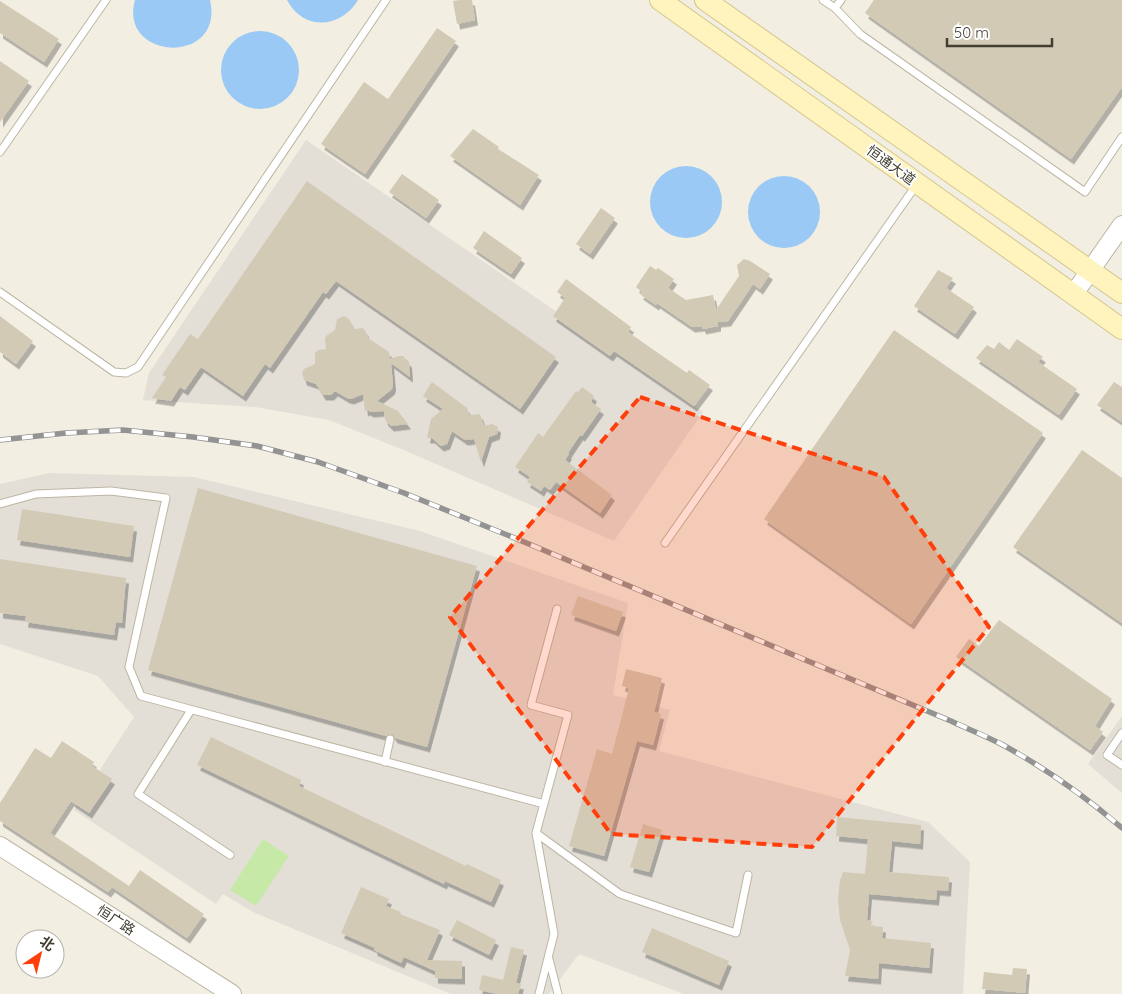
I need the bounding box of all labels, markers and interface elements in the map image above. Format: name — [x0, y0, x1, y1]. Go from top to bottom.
scale bar — [947, 15, 1052, 47]
text: 50 m — [954, 23, 989, 42]
street label: 恒通大道 — [863, 141, 919, 189]
street label: 恒广路 — [93, 901, 139, 939]
north arrow — [15, 929, 65, 979]
text: 北 — [37, 932, 58, 955]

